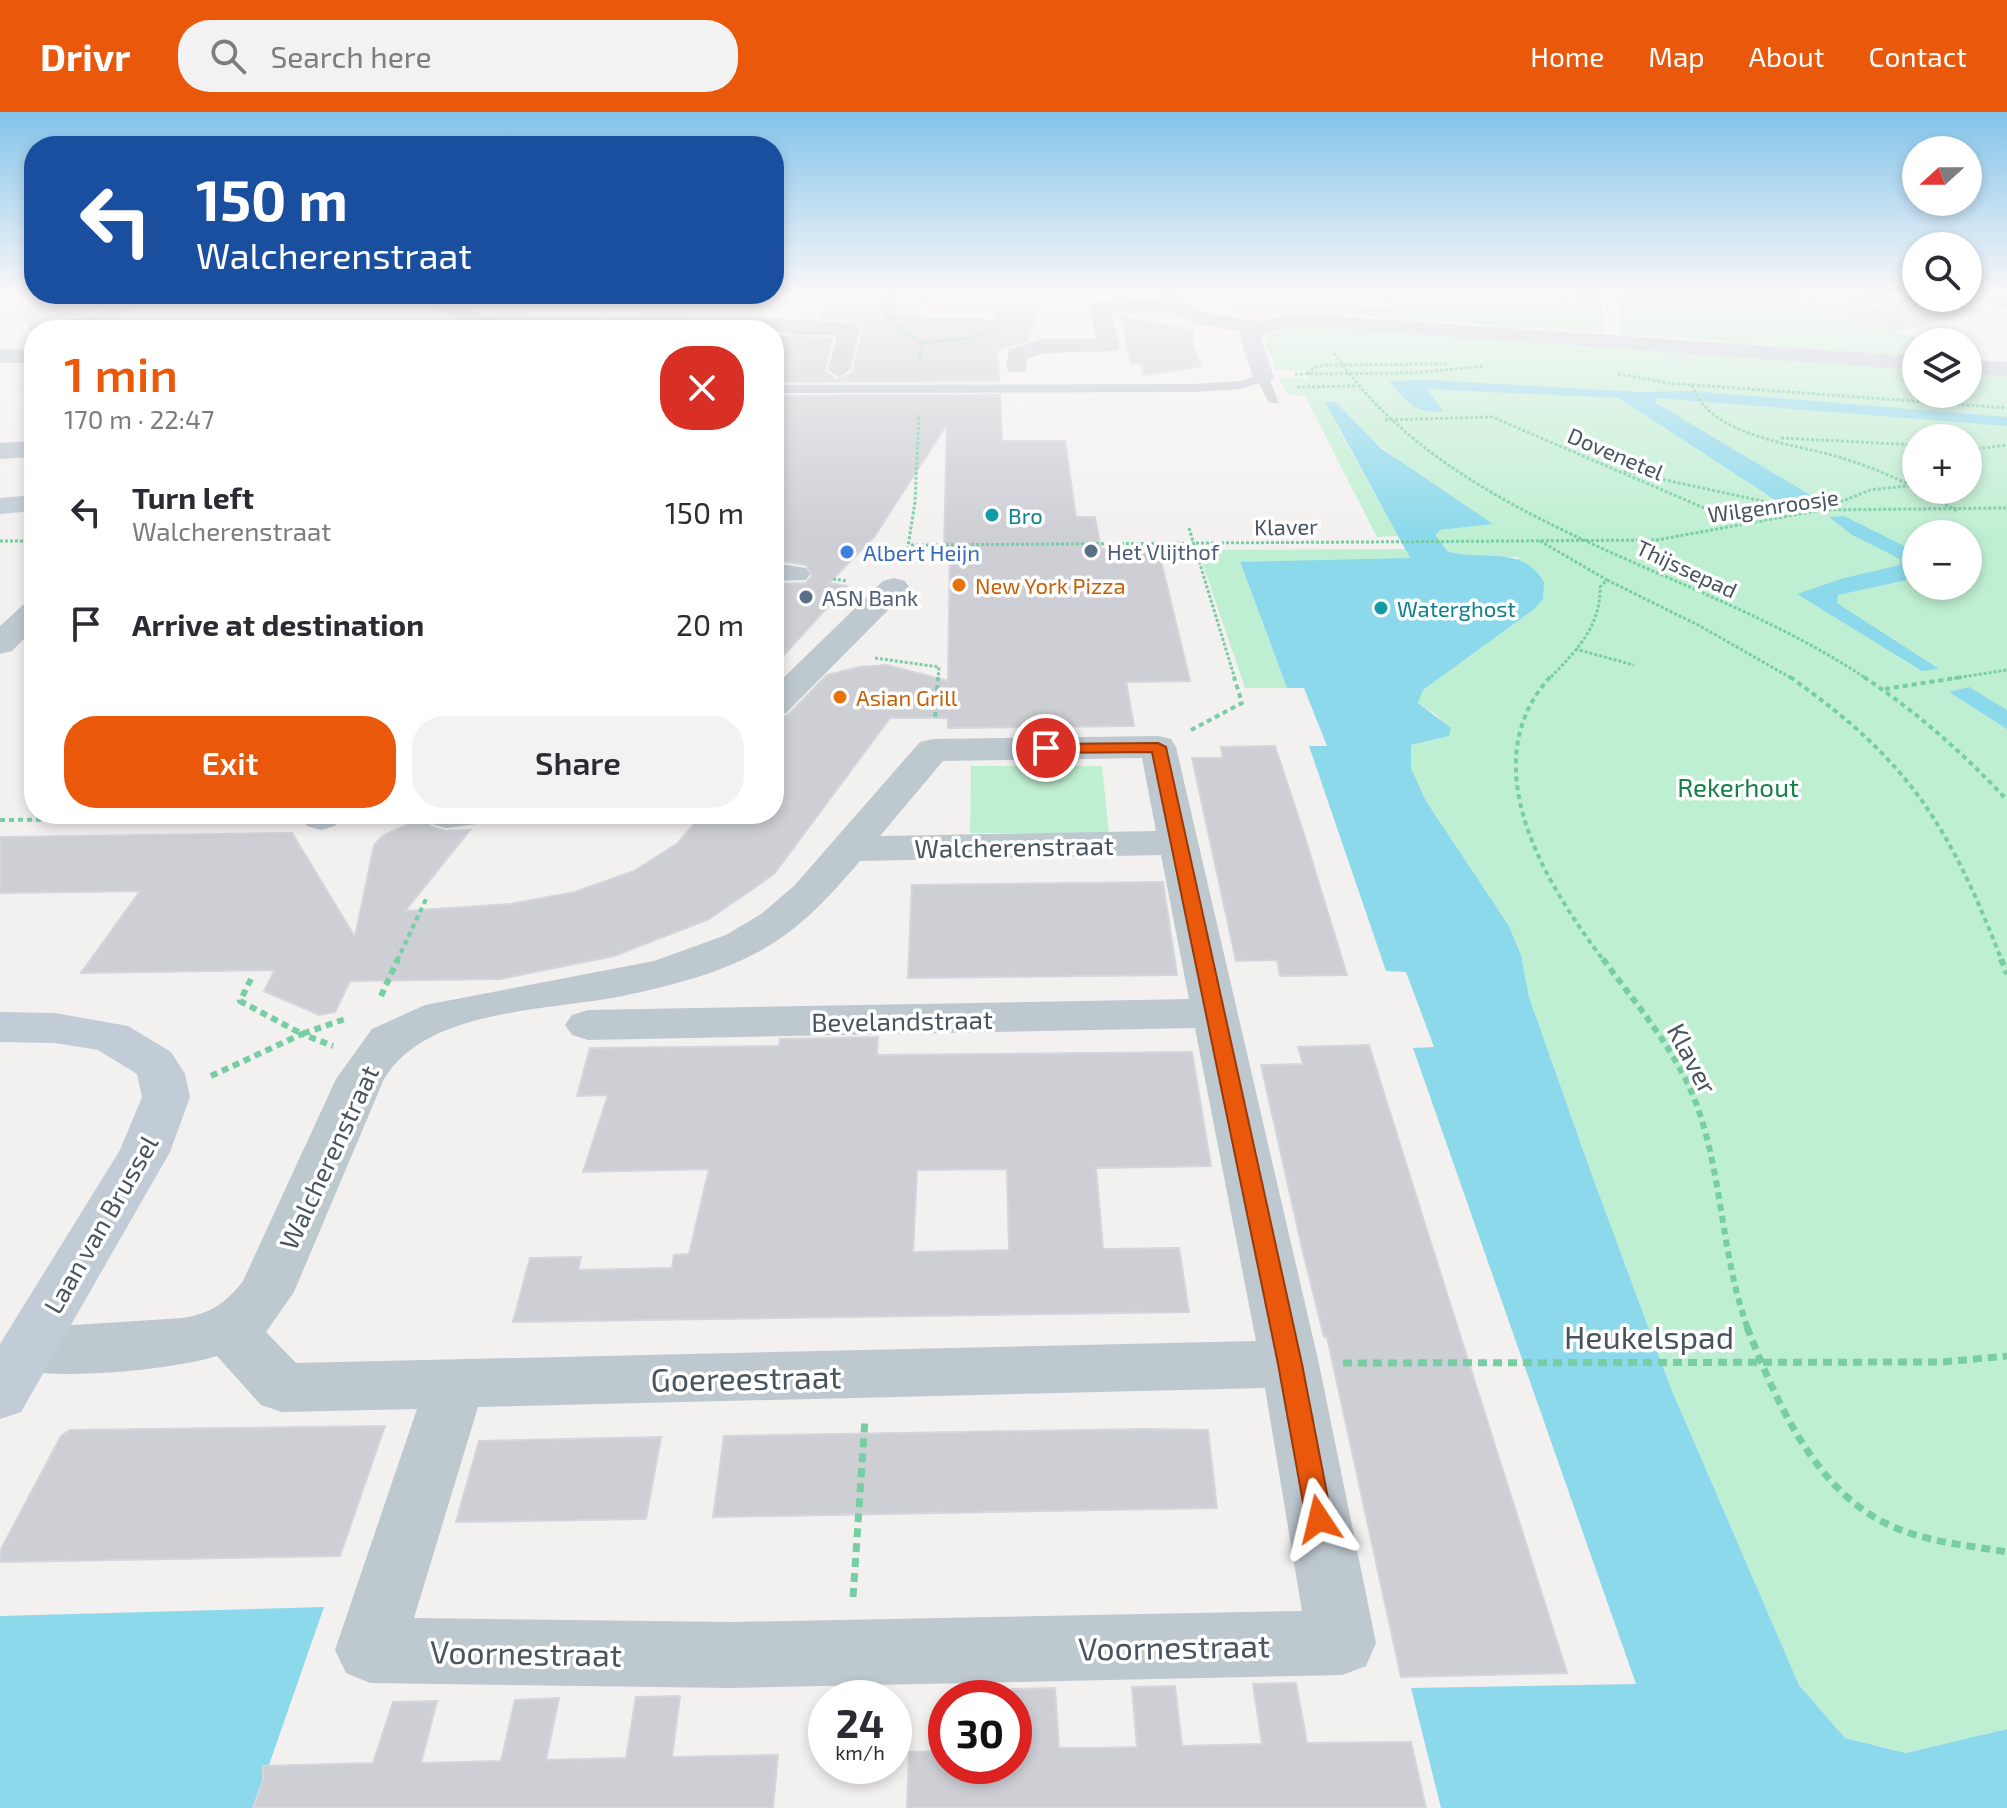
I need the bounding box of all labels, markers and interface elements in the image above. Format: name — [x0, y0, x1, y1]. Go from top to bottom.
search box — [178, 20, 738, 92]
text: Drivr — [40, 33, 130, 79]
icon: search — [206, 34, 250, 78]
text: Search here — [270, 38, 432, 74]
text: Home — [1530, 39, 1604, 73]
text: Map — [1648, 39, 1705, 73]
text: About — [1749, 39, 1824, 73]
text: Contact — [1868, 39, 1967, 73]
north arrow — [1902, 136, 1982, 216]
map controls — [1902, 136, 1982, 600]
text: 150 m — [196, 165, 348, 232]
icon: left — [64, 168, 168, 272]
button: search — [1902, 232, 1982, 312]
text: Walcherenstraat — [196, 233, 472, 276]
button: layers — [1902, 328, 1982, 408]
text: 1 min — [64, 344, 178, 402]
button: close — [660, 346, 744, 430]
text: 170 m · 22:47 — [64, 403, 214, 434]
street label: Dovenetel — [1564, 421, 1668, 485]
button: + — [1902, 424, 1982, 504]
text: Turn left — [132, 479, 254, 515]
street label: Wilgenroosje — [1706, 483, 1840, 528]
icon: left — [64, 490, 108, 534]
text: 150 m — [665, 494, 744, 530]
place label: Bro — [1008, 502, 1043, 528]
marker: Bro — [983, 506, 1001, 524]
street label: Klaver — [1254, 512, 1318, 540]
text: Walcherenstraat — [132, 515, 331, 546]
button: − — [1902, 520, 1982, 600]
street label: Thijssepad — [1632, 533, 1741, 604]
place label: Het Vlijthof — [1107, 538, 1220, 565]
place label: Albert Heijn — [863, 539, 980, 566]
marker: Het Vlijthof — [1082, 542, 1100, 560]
marker: Albert Heijn — [838, 543, 856, 561]
place label: New York Pizza — [975, 572, 1126, 598]
marker: New York Pizza — [950, 576, 968, 594]
place label: ASN Bank — [822, 584, 918, 610]
marker: ASN Bank — [797, 588, 815, 606]
place label: Waterghost — [1397, 595, 1516, 621]
marker: Waterghost — [1372, 599, 1390, 617]
icon: arrive — [64, 602, 108, 646]
text: Arrive at destination — [132, 606, 424, 642]
text: 20 m — [676, 606, 744, 642]
place label: Asian Grill — [856, 684, 958, 710]
marker: Asian Grill — [831, 688, 849, 706]
pin — [1012, 714, 1080, 782]
button: Exit — [64, 716, 396, 808]
button: Share — [412, 716, 744, 808]
icon: arrive — [1024, 726, 1068, 770]
park label: Rekerhout — [1677, 771, 1799, 802]
street label: Walcherenstraat — [914, 829, 1114, 863]
street label: Bevelandstraat — [811, 1003, 993, 1037]
street label: Klaver — [1662, 1017, 1724, 1099]
street label: Walcherenstraat — [272, 1060, 384, 1254]
street label: Laan van Brussel — [36, 1129, 164, 1319]
street label: Heukelspad — [1564, 1317, 1734, 1355]
street label: Goereestraat — [650, 1356, 842, 1398]
position arrow — [1277, 1477, 1361, 1561]
street label: Voornestraat — [1078, 1625, 1270, 1667]
street label: Voornestraat — [430, 1631, 622, 1673]
speed limit sign: 30 — [928, 1680, 1032, 1784]
text: 24 — [836, 1698, 884, 1746]
text: km/h — [835, 1740, 885, 1764]

